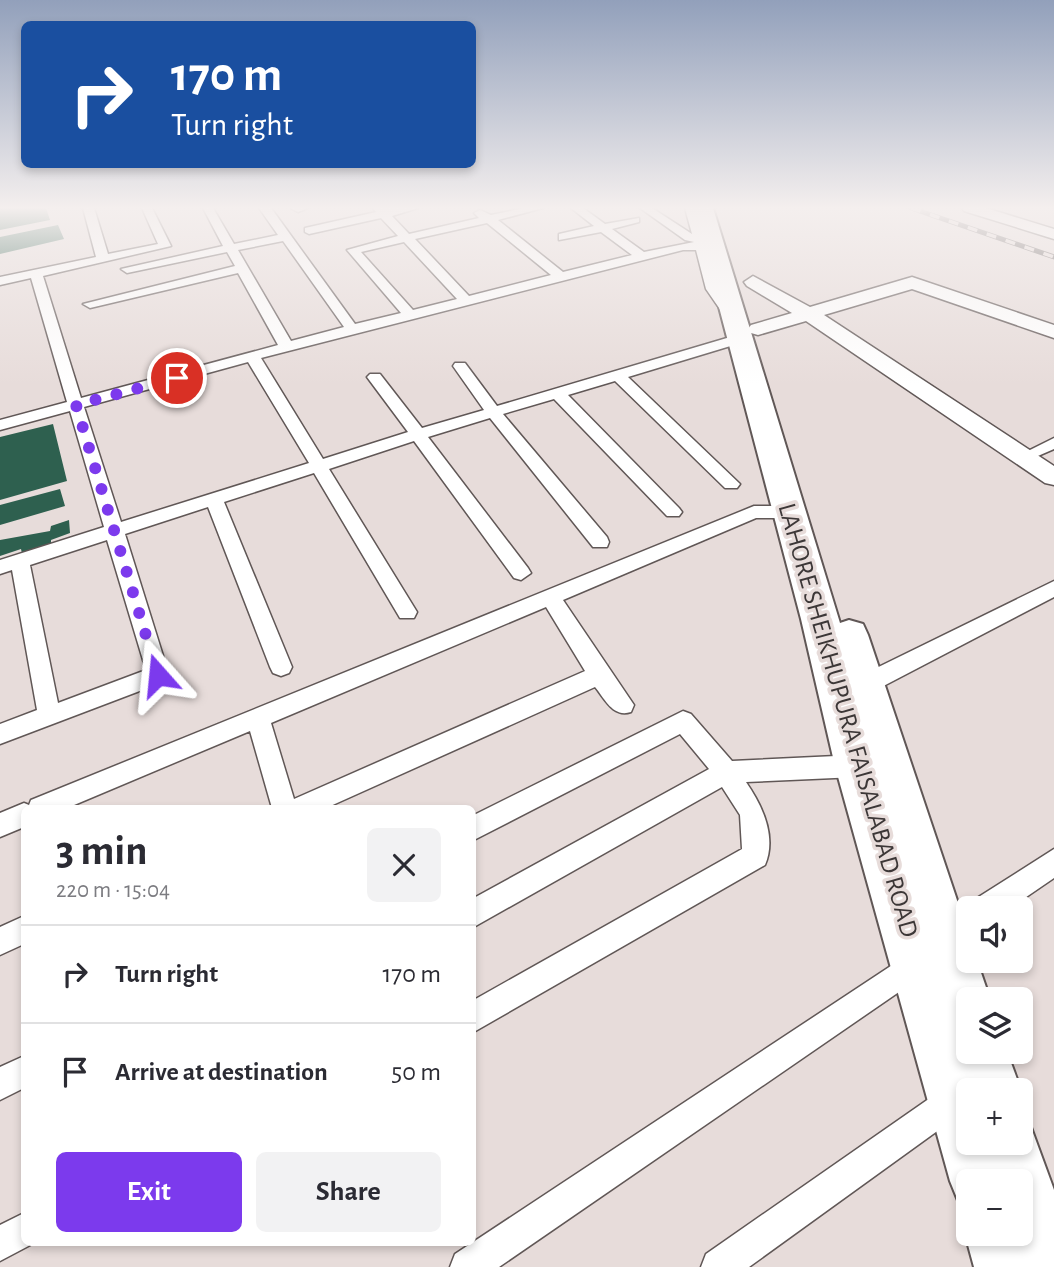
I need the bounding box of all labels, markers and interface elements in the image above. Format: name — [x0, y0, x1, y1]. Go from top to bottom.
icon: right — [56, 49, 147, 140]
text: 170 m — [171, 51, 282, 100]
text: Turn right — [171, 109, 293, 141]
pin — [147, 348, 207, 408]
icon: arrive — [158, 359, 196, 397]
street label: LAHORE SHEIKHUPURA FAISALABAD ROAD — [773, 500, 923, 940]
position arrow — [121, 638, 195, 712]
button: close — [367, 828, 441, 902]
text: 3 min — [56, 830, 148, 872]
text: 220 m · 15:04 — [56, 879, 170, 902]
map controls — [956, 896, 1033, 1246]
button: sound — [956, 896, 1033, 973]
icon: right — [56, 955, 94, 993]
text: Turn right — [115, 961, 218, 987]
text: 170 m — [382, 961, 441, 987]
button: layers — [956, 987, 1033, 1064]
icon: arrive — [56, 1053, 94, 1091]
text: Arrive at destination — [115, 1059, 328, 1085]
text: 50 m — [391, 1059, 441, 1085]
button: + — [956, 1078, 1033, 1155]
button: Exit — [56, 1152, 242, 1232]
button: Share — [256, 1152, 441, 1232]
button: − — [956, 1169, 1033, 1246]

